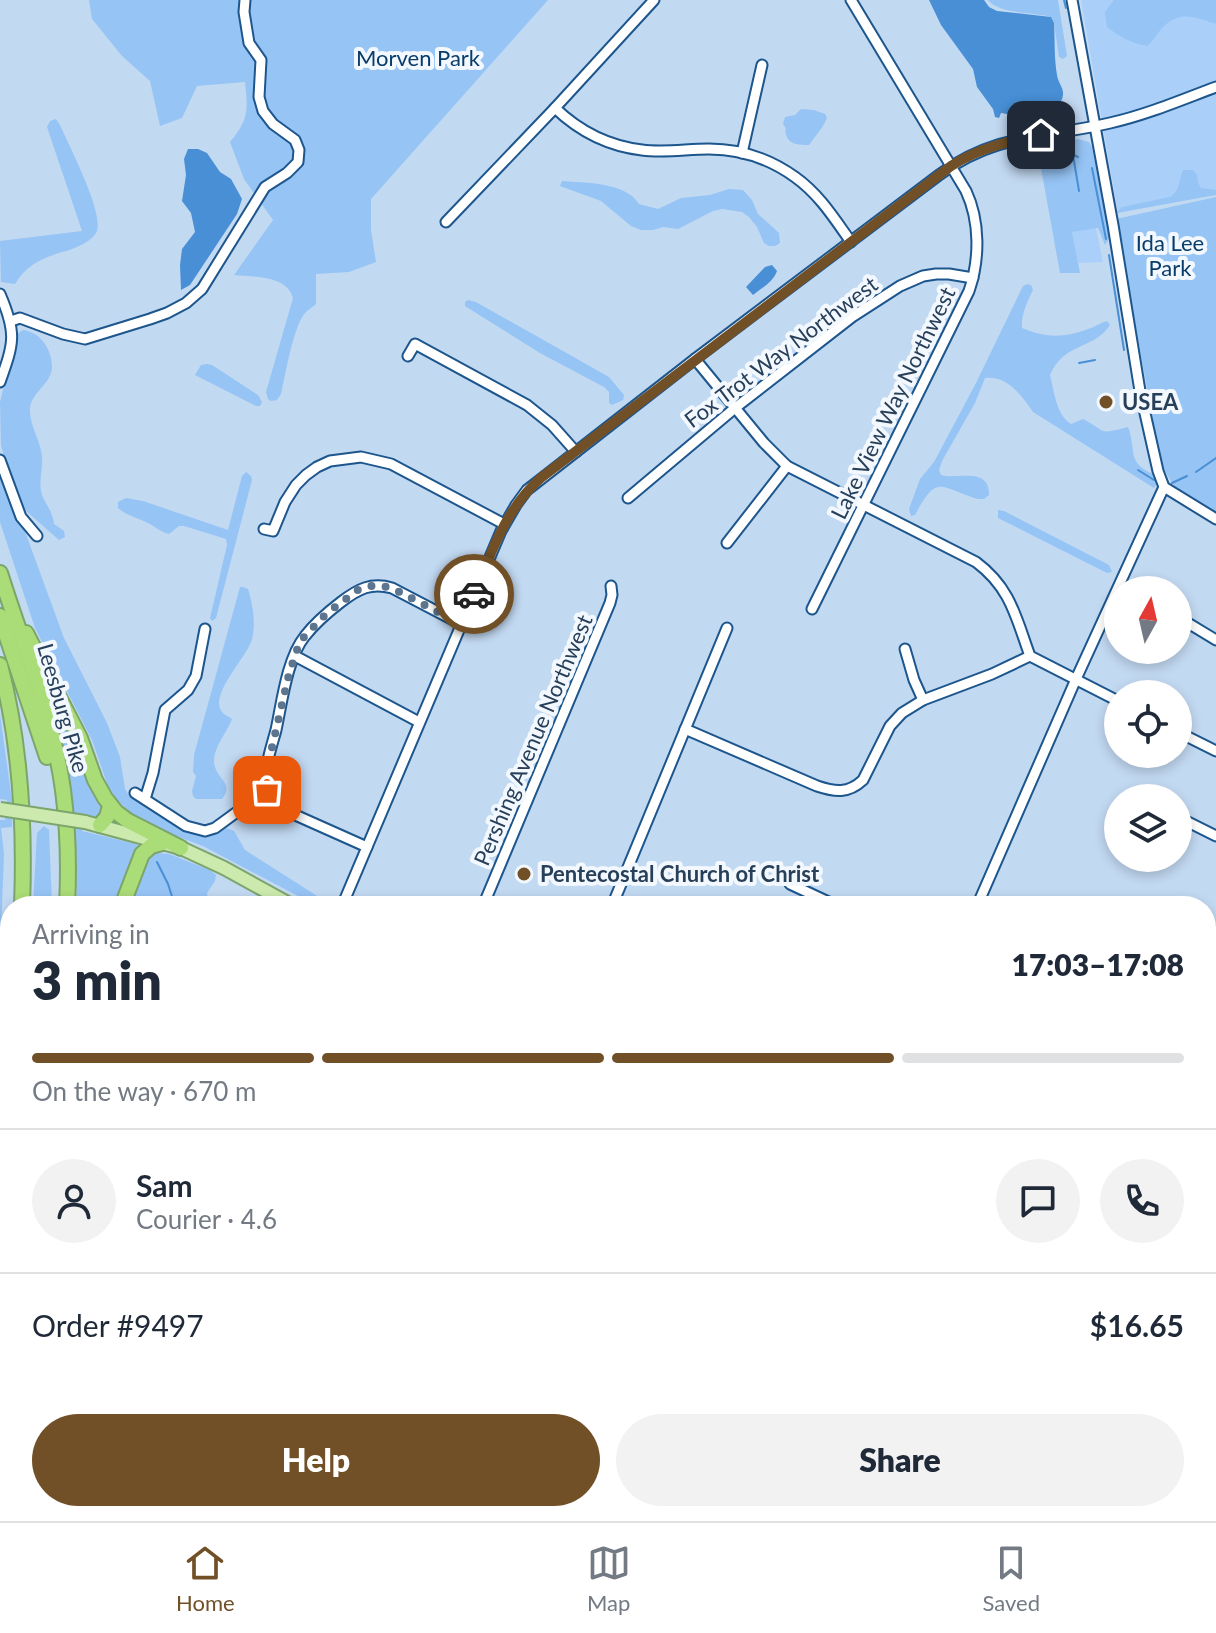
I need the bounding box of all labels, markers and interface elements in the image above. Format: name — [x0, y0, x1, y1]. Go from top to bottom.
park label: Morven Park — [356, 44, 481, 71]
pin — [1007, 101, 1075, 169]
icon: home — [1019, 113, 1063, 157]
park label: Ida Lee Park — [1136, 229, 1204, 281]
street label: Fox Trot Way Northwest — [679, 270, 883, 433]
street label: Lake View Way Northwest — [825, 282, 961, 523]
place label: USEA — [1122, 388, 1179, 415]
marker: USEA — [1097, 393, 1115, 411]
courier — [434, 554, 514, 634]
icon: car — [452, 572, 496, 616]
north arrow — [1104, 576, 1192, 664]
map controls — [1104, 576, 1192, 872]
street label: Pershing Avenue Northwest — [467, 610, 598, 869]
street label: Leesburg Pike — [32, 640, 95, 776]
button: locate — [1104, 680, 1192, 768]
pin — [233, 756, 301, 824]
icon: bag — [245, 768, 289, 812]
button: layers — [1104, 784, 1192, 872]
place label: Pentecostal Church of Christ — [540, 860, 820, 887]
marker: Pentecostal Church of Christ — [515, 865, 533, 883]
text: Arriving in — [32, 918, 150, 950]
text: 17:03–17:08 — [1011, 946, 1184, 982]
text: 3 min — [32, 949, 162, 1011]
text: On the way · 670 m — [32, 1075, 256, 1107]
button: person — [32, 1159, 116, 1243]
button: chat — [996, 1159, 1080, 1243]
button: phone — [1100, 1159, 1184, 1243]
text: Sam — [136, 1167, 193, 1203]
text: Courier · 4.6 — [136, 1203, 277, 1235]
text: Order #9497 — [32, 1307, 204, 1343]
text: $16.65 — [1090, 1307, 1184, 1343]
button: Help — [32, 1414, 600, 1506]
button: Share — [616, 1414, 1184, 1506]
tab: Home — [176, 1541, 235, 1616]
tab: Map — [587, 1541, 631, 1616]
tab: Saved — [983, 1541, 1040, 1616]

